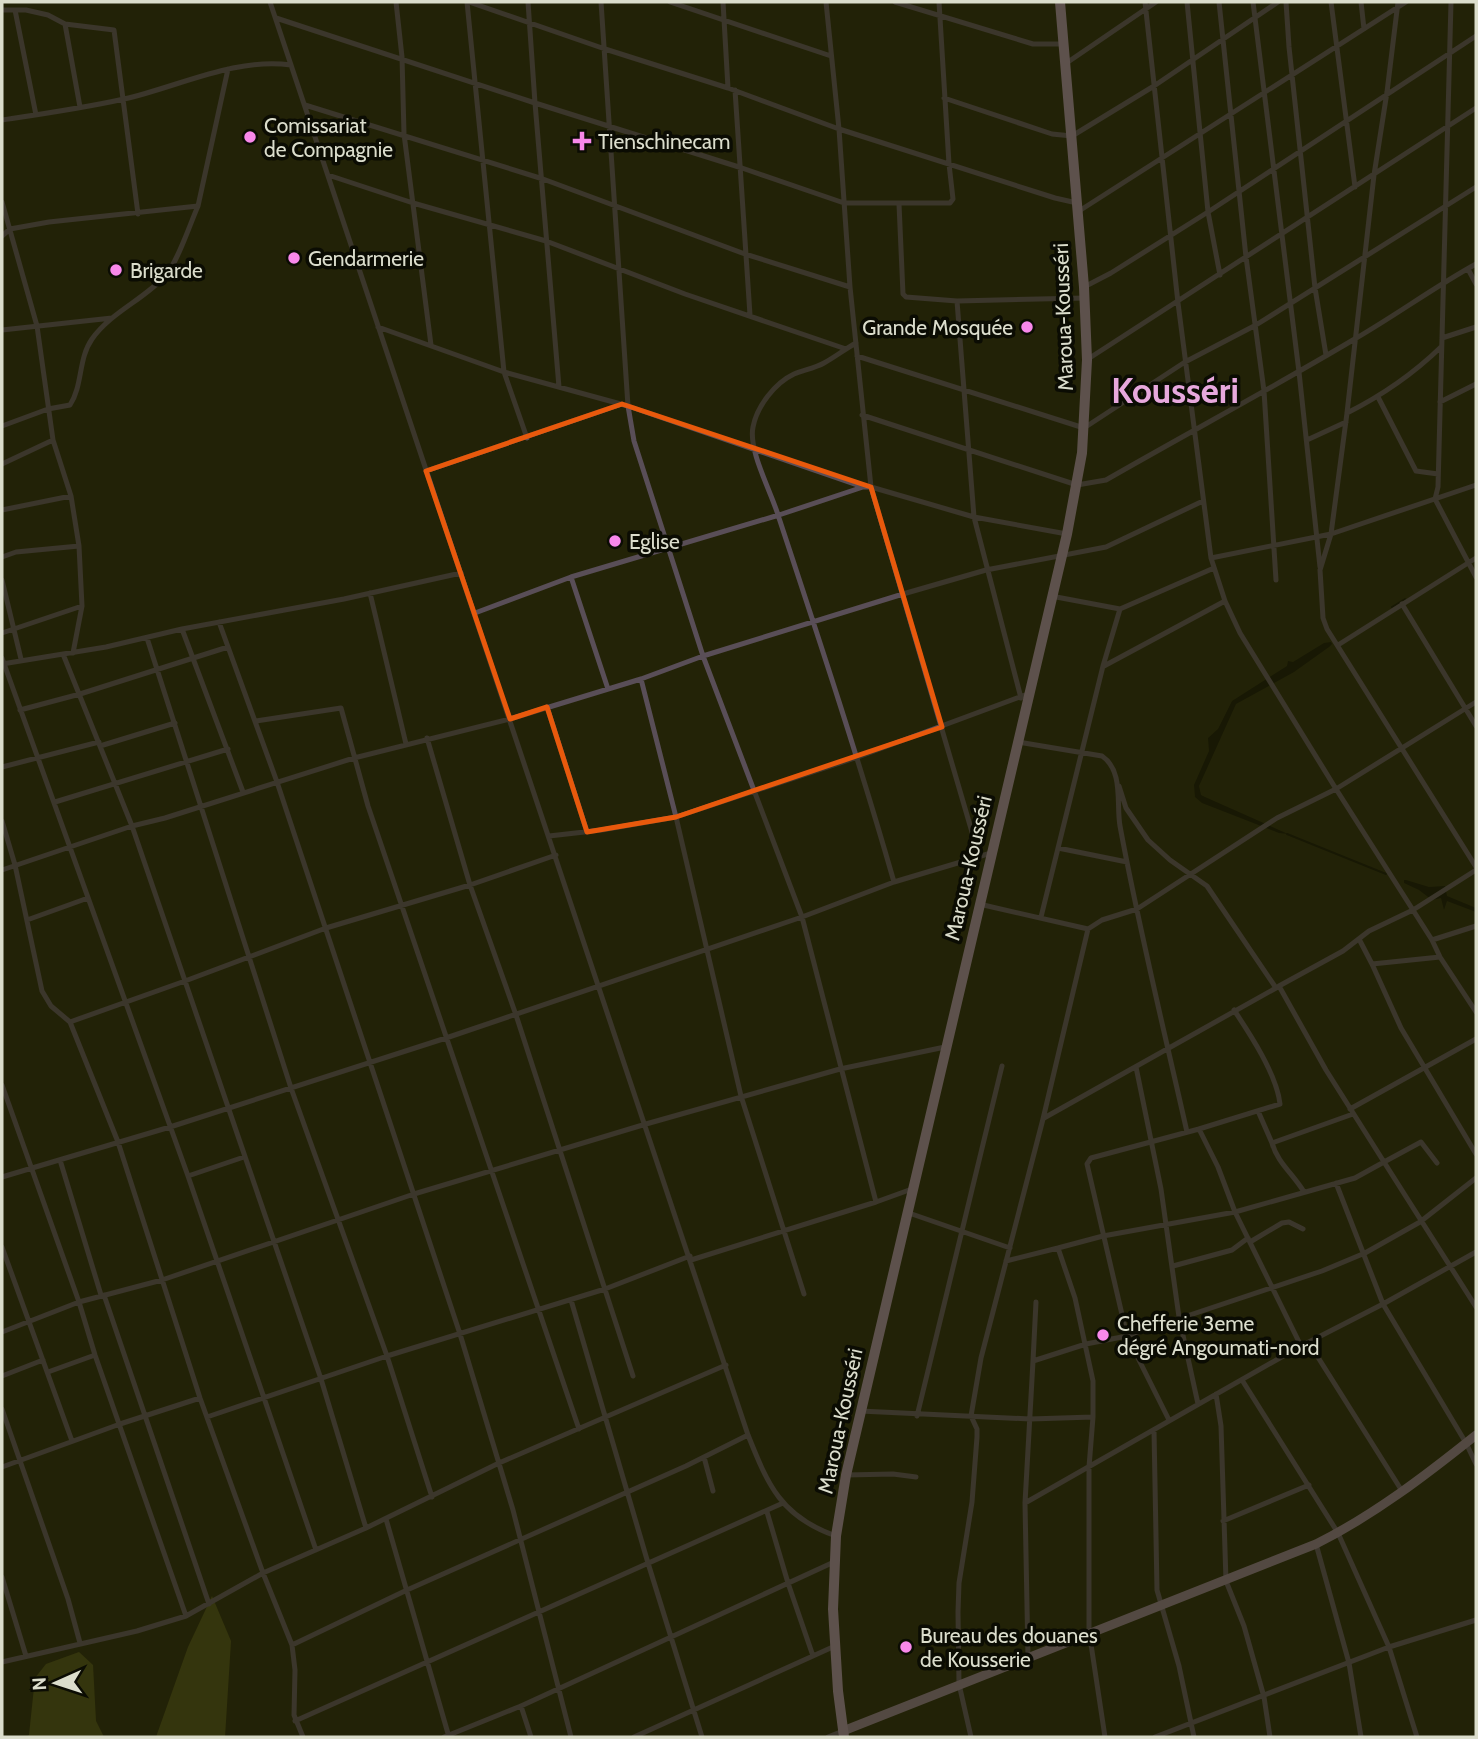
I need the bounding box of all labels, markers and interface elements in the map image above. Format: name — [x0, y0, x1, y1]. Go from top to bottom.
place label: Comissariat de Compagnie — [264, 113, 393, 162]
marker: Comissariat de Compagnie — [242, 129, 258, 145]
place label: Tienschinecam — [598, 129, 731, 154]
marker: Tienschinecam — [572, 131, 592, 151]
street label: Maroua-Kousséri — [1048, 243, 1078, 391]
place label: Gendarmerie — [308, 246, 424, 271]
marker: Gendarmerie — [286, 250, 302, 266]
place label: Brigarde — [130, 258, 203, 283]
marker: Brigarde — [108, 262, 124, 278]
place label: Grande Mosquée — [862, 315, 1013, 340]
marker: Grande Mosquée — [1019, 319, 1035, 335]
district label: Kousséri — [1111, 369, 1239, 412]
place label: Eglise — [629, 529, 680, 554]
marker: Eglise — [607, 533, 623, 549]
street label: Maroua-Kousséri — [939, 793, 997, 943]
place label: Chefferie 3eme dégré Angoumati-nord — [1117, 1311, 1319, 1360]
marker: Chefferie 3eme dégré Angoumati-nord — [1095, 1327, 1111, 1343]
street label: Maroua-Kousséri — [812, 1346, 868, 1496]
place label: Bureau des douanes de Kousserie — [920, 1623, 1098, 1672]
marker: Bureau des douanes de Kousserie — [898, 1639, 914, 1655]
north arrow — [21, 1648, 91, 1718]
text: N — [28, 1677, 51, 1691]

